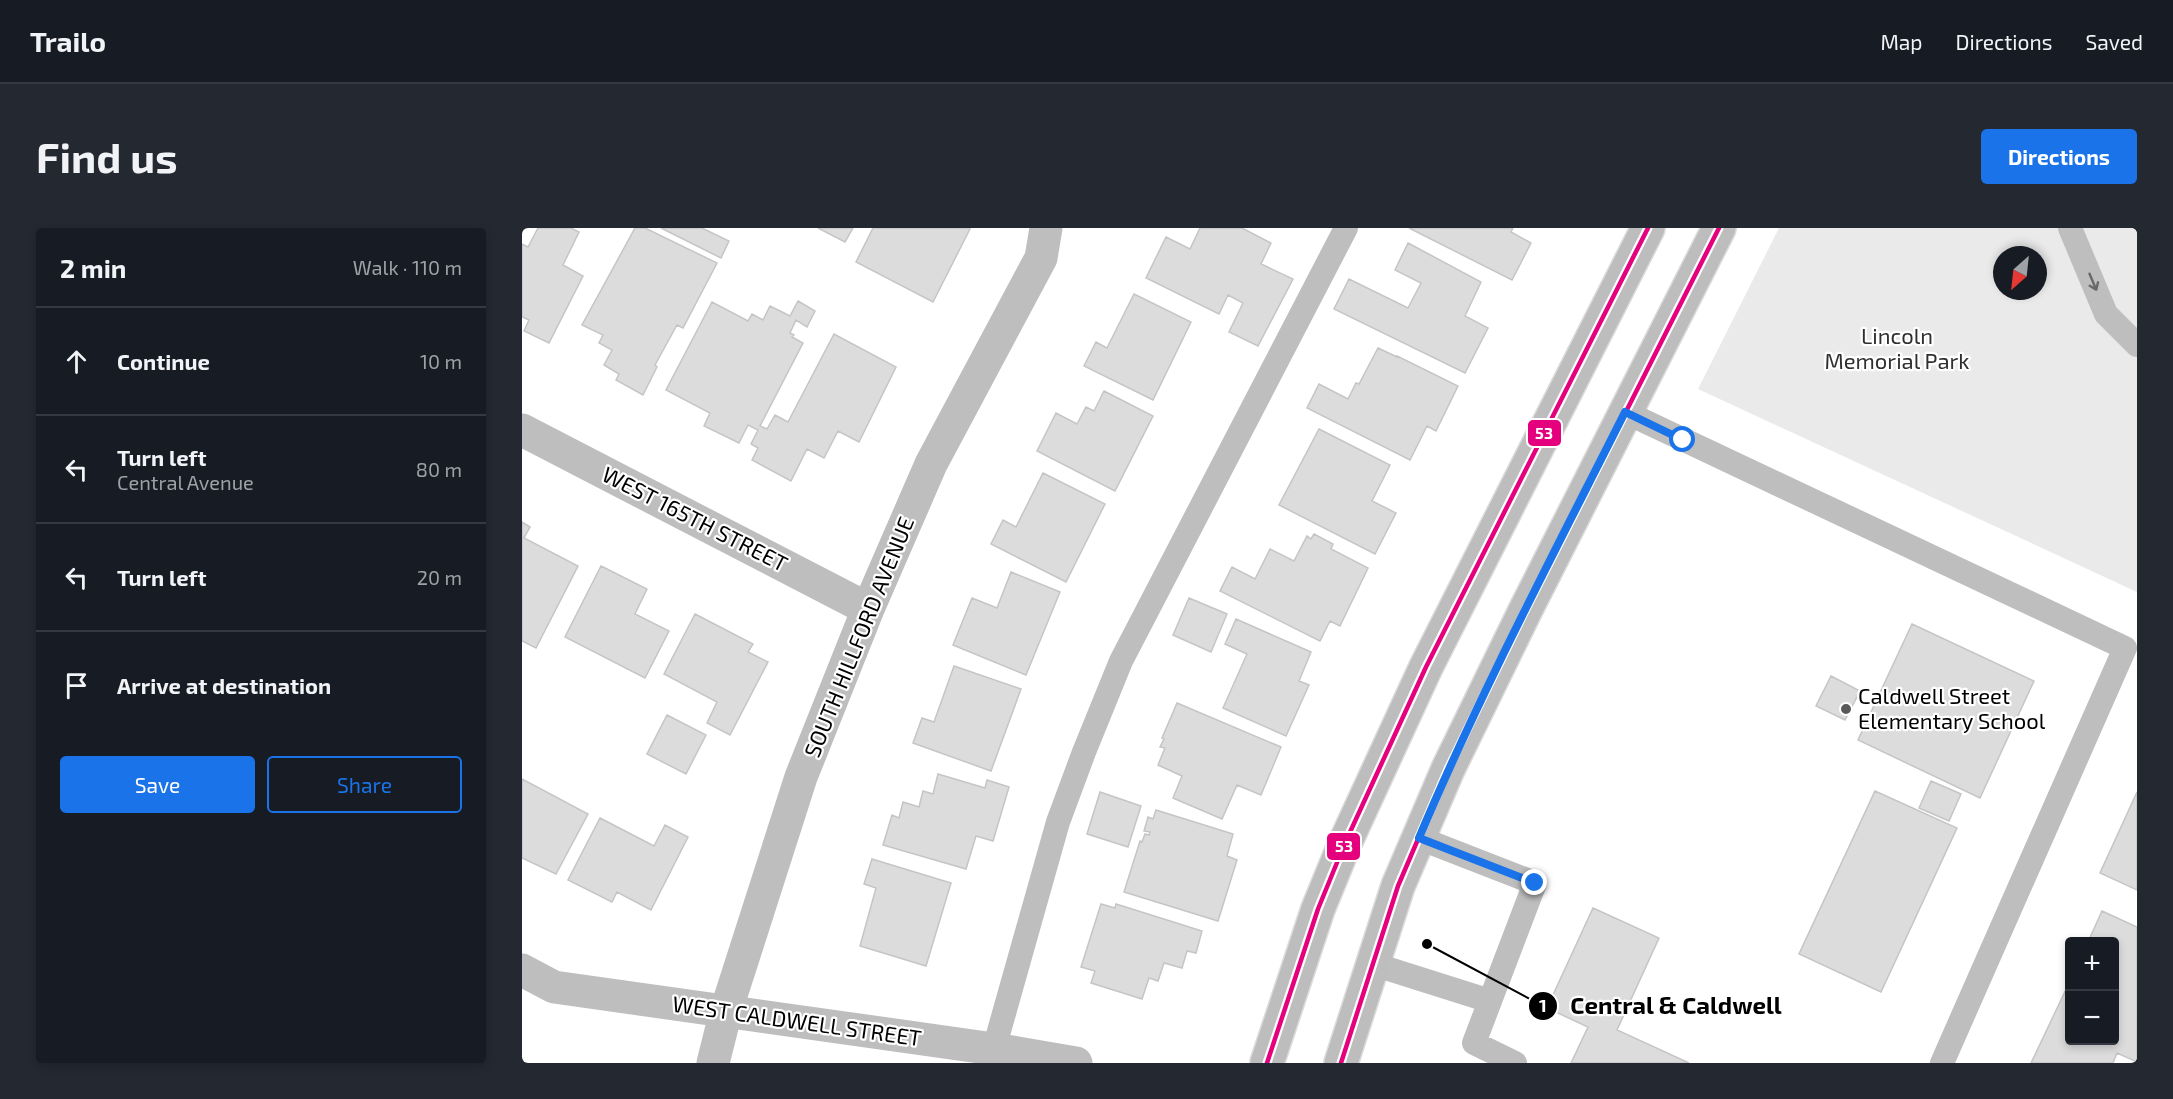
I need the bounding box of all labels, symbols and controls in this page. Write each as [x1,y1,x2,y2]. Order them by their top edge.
text: Trailo [30,24,106,58]
text: Map [1880,29,1923,54]
text: Directions [1956,29,2052,54]
text: Saved [2085,29,2143,54]
button: Directions [1981,129,2137,184]
text: Find us [36,131,178,181]
north arrow [1993,246,2047,300]
text: 2 min [60,252,126,283]
text: Walk · 110 m [353,255,462,279]
one-way arrow [2088,273,2099,291]
park label: Lincoln Memorial Park [1824,322,1970,373]
icon: ahead [60,345,93,378]
text: Continue [117,348,210,374]
text: 10 m [420,349,462,373]
line badge: 53 [1527,419,1562,447]
text: 53 [1535,423,1553,442]
route start [1669,426,1695,452]
text: Turn left [117,444,206,470]
icon: left [60,453,93,486]
text: 80 m [416,457,462,481]
street label: WEST 165TH STREET [599,460,793,576]
text: Central Avenue [117,470,254,494]
street label: SOUTH HILLFORD AVENUE [798,512,918,761]
icon: left [60,561,93,594]
text: Turn left [117,564,206,590]
text: 20 m [417,565,462,589]
icon: arrive [60,669,93,702]
text: Arrive at destination [117,672,331,698]
place label: Caldwell Street Elementary School [1858,682,2046,733]
marker: Caldwell Street Elementary School [1839,702,1853,716]
button: Save [60,756,255,813]
button: Share [267,756,462,813]
line badge: 53 [1326,832,1361,861]
text: 53 [1335,836,1353,855]
route end [1521,869,1547,895]
map controls [2065,937,2119,1045]
button: + [2065,937,2119,991]
callout: Central & Caldwell [1528,985,1794,1027]
street label: WEST CALDWELL STREET [671,990,924,1050]
text: Central & Caldwell [1570,990,1782,1019]
button: − [2065,991,2119,1045]
text: 1 [1539,994,1547,1016]

